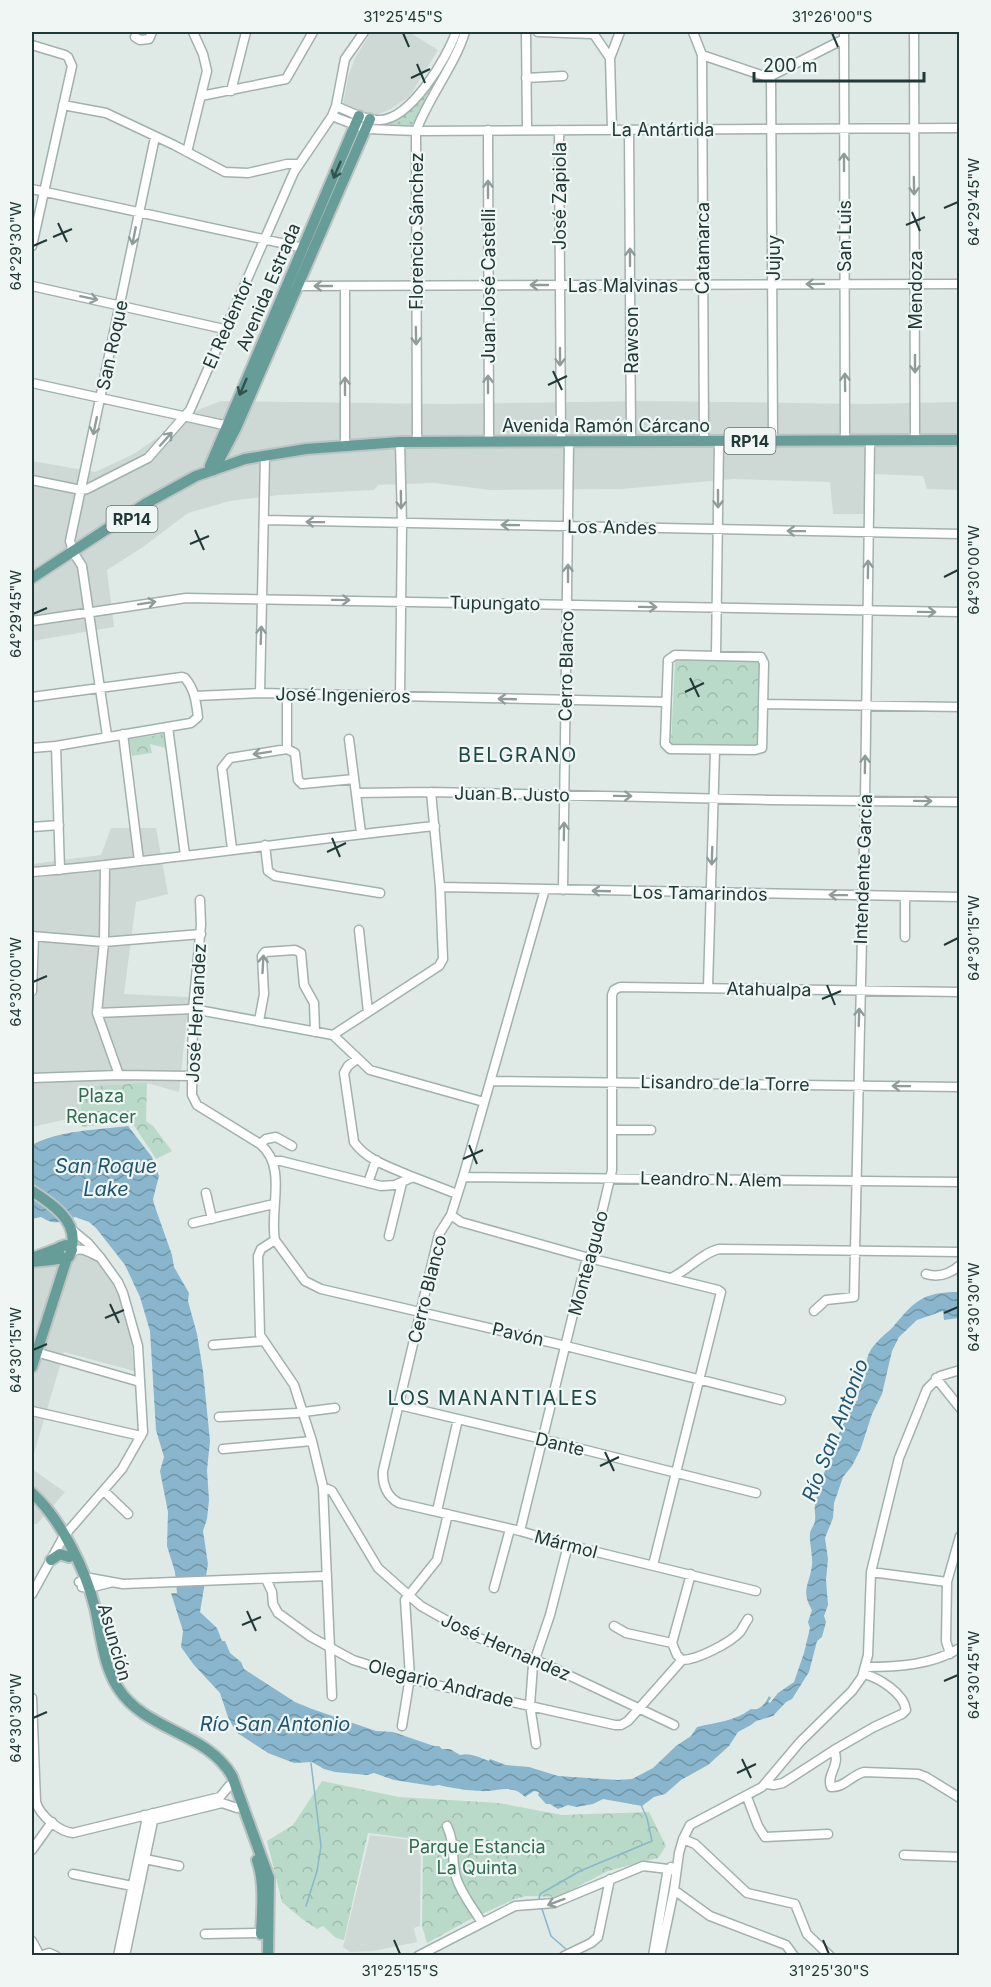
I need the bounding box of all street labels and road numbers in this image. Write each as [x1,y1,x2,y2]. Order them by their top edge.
street label: La Antártida [612,119,714,140]
street label: José Zapiola [549,142,570,250]
street label: Florencio Sánchez [406,152,427,310]
street label: San Luis [834,200,855,272]
street label: Catamarca [692,202,713,294]
street label: Juan José Castelli [478,209,499,363]
street label: Avenida Estrada [232,220,304,354]
street label: Jujuy [763,235,784,281]
street label: Mendoza [905,251,926,330]
street label: El Redentor [199,274,258,372]
street label: Las Malvinas [568,275,678,296]
street label: San Roque [92,298,132,392]
street label: Rawson [621,306,642,374]
street label: Avenida Ramón Cárcano [502,415,710,436]
road number: RP14 [724,428,776,454]
road number: RP14 [106,506,158,532]
street label: Los Andes [567,516,657,538]
street label: Tupungato [449,592,541,614]
street label: Cerro Blanco [555,610,577,722]
street label: José Ingenieros [275,683,411,707]
street label: Juan B. Justo [454,782,570,806]
street label: Intendente García [850,793,876,945]
street label: Los Tamarindos [632,881,768,905]
street label: José Hernandez [182,943,210,1083]
street label: Atahualpa [726,978,812,1000]
street label: Lisandro de la Torre [640,1071,810,1095]
street label: Leandro N. Alem [640,1167,782,1191]
street label: Monteagudo [564,1208,612,1318]
street label: Cerro Blanco [403,1233,451,1345]
street label: Pavón [490,1318,546,1350]
street label: Dante [533,1428,587,1460]
street label: Mármol [532,1526,600,1562]
street label: Asunción [94,1601,136,1683]
street label: José Hernandez [438,1609,574,1685]
street label: Olegario Andrade [366,1655,516,1711]

